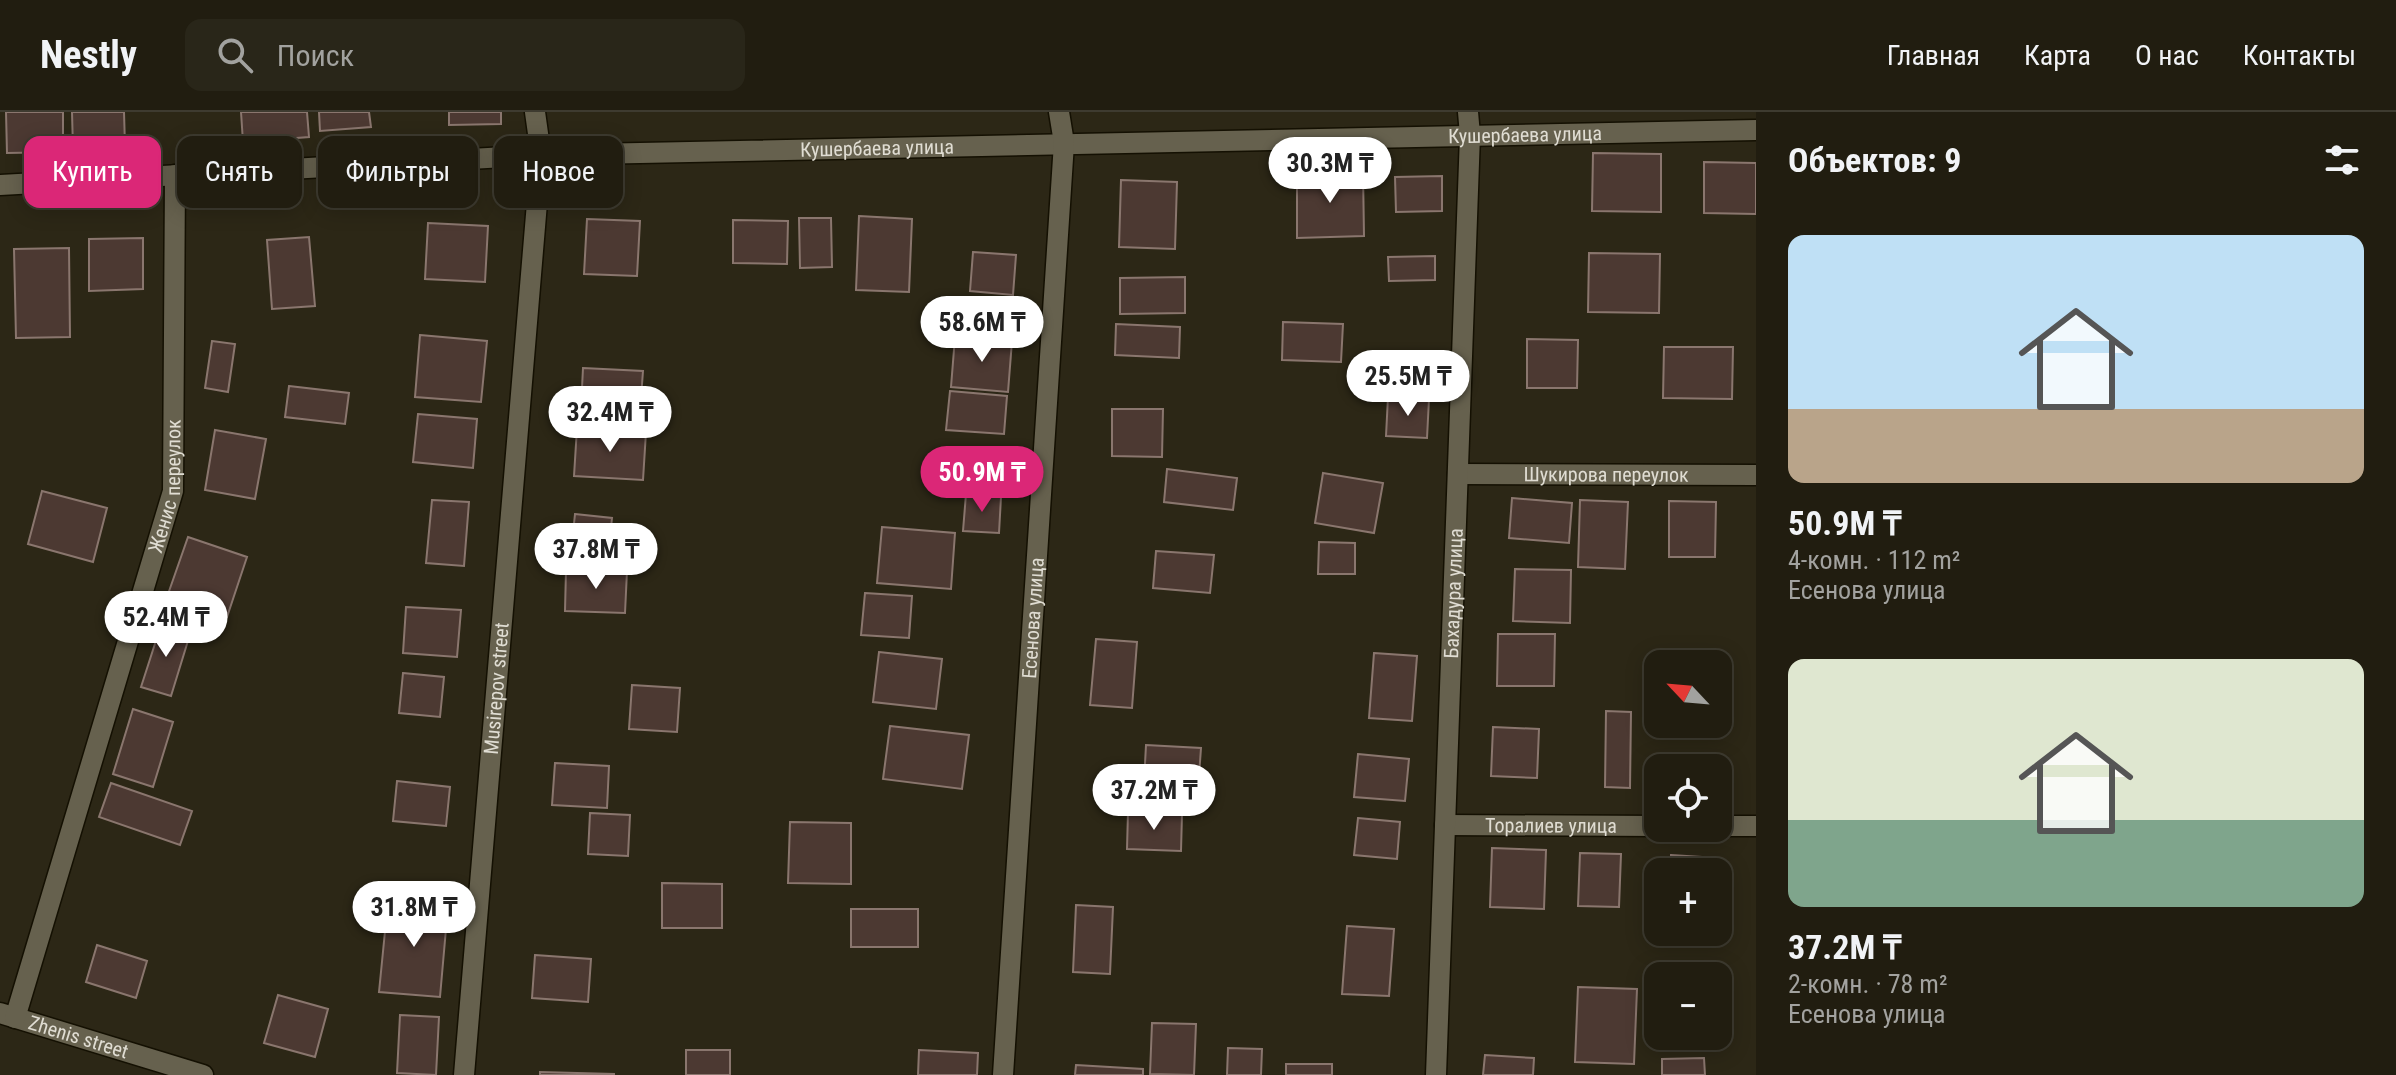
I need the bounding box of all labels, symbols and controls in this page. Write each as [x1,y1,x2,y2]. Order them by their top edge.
search box [185,19,745,91]
text: Nestly [40,33,137,77]
icon: search [213,33,257,77]
text: Поиск [277,38,354,73]
text: Главная [1887,39,1980,72]
text: Карта [2024,39,2091,72]
text: О нас [2135,39,2199,72]
text: Контакты [2243,39,2356,72]
street label: Кушербаева улица [1448,121,1602,148]
street label: Кушербаева улица [800,135,954,162]
chip: Купить [24,136,161,208]
chip: Снять [177,136,302,208]
chip: Фильтры [318,136,478,208]
chip: Новое [494,136,623,208]
pin: 30.3M ₸ [1256,137,1404,205]
icon: filters [2320,138,2364,182]
text: Объектов: 9 [1788,140,1962,180]
text: 30.3M ₸ [1287,148,1373,178]
icon: home [2004,287,2148,431]
pin: 58.6M ₸ [908,296,1056,364]
text: 58.6M ₸ [939,307,1025,337]
pin: 25.5M ₸ [1334,350,1482,418]
text: 25.5M ₸ [1365,361,1451,391]
pin: 32.4M ₸ [536,386,684,454]
text: 32.4M ₸ [567,397,653,427]
street label: Женис переулок [143,419,185,556]
pin: 50.9M ₸ [908,446,1056,514]
text: 50.9M ₸ [939,457,1025,487]
street label: Шукирова переулок [1523,462,1689,487]
text: 50.9M ₸ [1788,503,1902,543]
pin: 37.8M ₸ [522,523,670,591]
street label: Бахадура улица [1439,528,1468,659]
text: 37.8M ₸ [553,534,639,564]
text: 4-комн. · 112 m² [1788,545,1960,575]
street label: Есенова улица [1017,557,1049,679]
text: Есенова улица [1788,575,1946,605]
pin: 52.4M ₸ [92,591,240,659]
text: 52.4M ₸ [123,602,209,632]
street label: Musirepov street [479,621,514,755]
north arrow [1644,650,1732,738]
map controls [1644,650,1732,1050]
icon: home [2004,711,2148,855]
button: locate [1644,754,1732,842]
pin: 37.2M ₸ [1080,764,1228,832]
text: 37.2M ₸ [1111,775,1197,805]
street label: Торалиев улица [1485,813,1617,838]
button: + [1644,858,1732,946]
pin: 31.8M ₸ [340,881,488,949]
text: 31.8M ₸ [371,892,457,922]
text: 37.2M ₸ [1788,927,1902,967]
button: − [1644,962,1732,1050]
text: 2-комн. · 78 m² [1788,969,1948,999]
text: Есенова улица [1788,999,1946,1029]
street label: Zhenis street [26,1010,131,1064]

